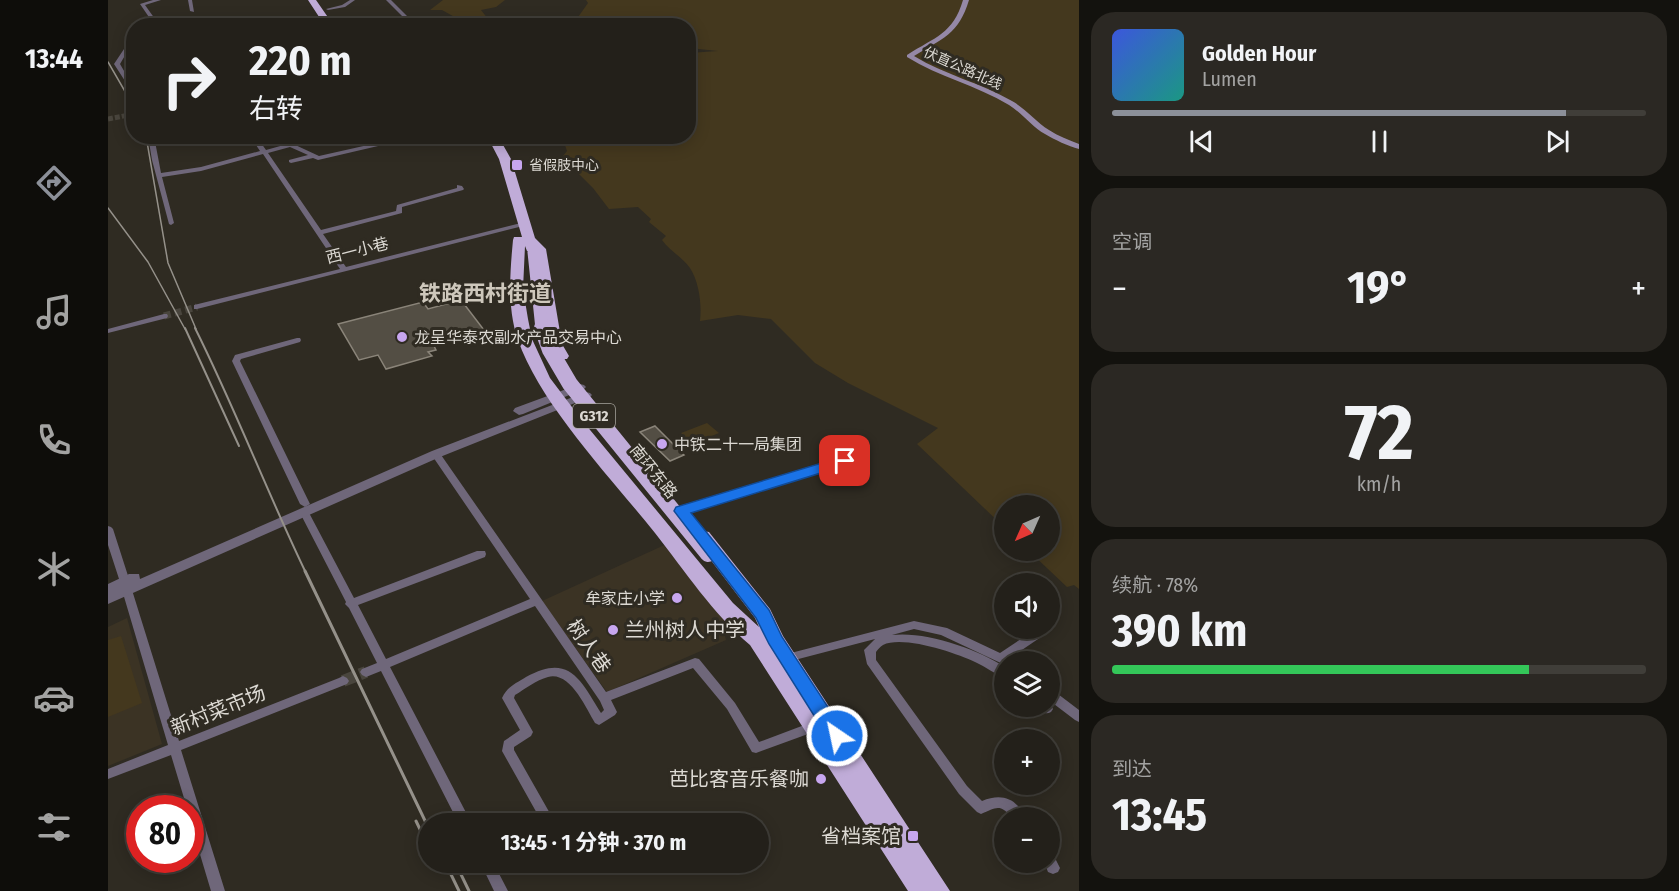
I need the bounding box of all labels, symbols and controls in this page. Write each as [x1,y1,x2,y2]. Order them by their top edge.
text: 220 m [249,36,352,86]
text: Golden Hour [1202,40,1316,67]
icon: right [150,42,228,120]
text: 13:44 [25,43,83,75]
street label: 伏直公路北线 [921,44,1005,93]
text: Lumen [1202,67,1257,91]
text: 右转 [249,93,303,125]
icon: previous [1185,125,1218,158]
icon: pause [1363,125,1396,158]
icon: next [1541,125,1574,158]
place label: 省假肢中心 [529,157,599,174]
marker: 省假肢中心 [510,158,524,172]
icon: directions [33,162,75,204]
text: 空调 [1112,230,1152,254]
street label: 西一小巷 [324,234,390,267]
text: 19° [1347,261,1411,315]
text: − [1112,269,1127,309]
text: + [1631,269,1646,309]
district label: 铁路西村街道 [419,280,551,307]
icon: music [33,291,75,333]
place label: 龙呈华泰农副水产品交易中心 [414,328,622,347]
marker: 龙呈华泰农副水产品交易中心 [395,330,409,344]
text: 72 [1344,386,1414,480]
road number: G312 [573,404,615,428]
icon: phone [33,419,75,461]
place label: 中铁二十一局集团 [674,435,802,454]
pin [819,435,870,486]
marker: 中铁二十一局集团 [655,437,669,451]
street label: 南环东路 [626,440,681,502]
icon: arrive [828,444,861,477]
text: km/h [1357,472,1401,496]
north arrow [994,495,1060,561]
map controls [994,495,1060,873]
icon: climate [33,548,75,590]
button: sound [994,573,1060,639]
text: 续航 · 78% [1112,573,1198,597]
place label: 牟家庄小学 [585,589,665,608]
marker: 牟家庄小学 [670,591,684,605]
text: 390 km [1112,604,1247,658]
street label: 树人巷 [562,615,616,677]
place label: 兰州树人中学 [625,618,745,642]
marker: 兰州树人中学 [606,623,620,637]
button: layers [994,651,1060,717]
icon: car [33,677,75,719]
street label: 新村菜市场 [167,680,269,740]
position arrow [805,704,869,768]
button: + [994,729,1060,795]
text: 到达 [1112,757,1152,781]
place label: 芭比客音乐餐咖 [669,767,809,791]
marker: 芭比客音乐餐咖 [814,772,828,786]
text: 13:45 [1112,788,1207,842]
speed limit sign: 80 [126,795,204,873]
icon: filters [33,806,75,848]
button: − [994,807,1060,873]
place label: 省档案馆 [821,824,901,848]
text: 13:45 · 1 分钟 · 370 m [501,829,686,856]
marker: 省档案馆 [906,829,920,843]

